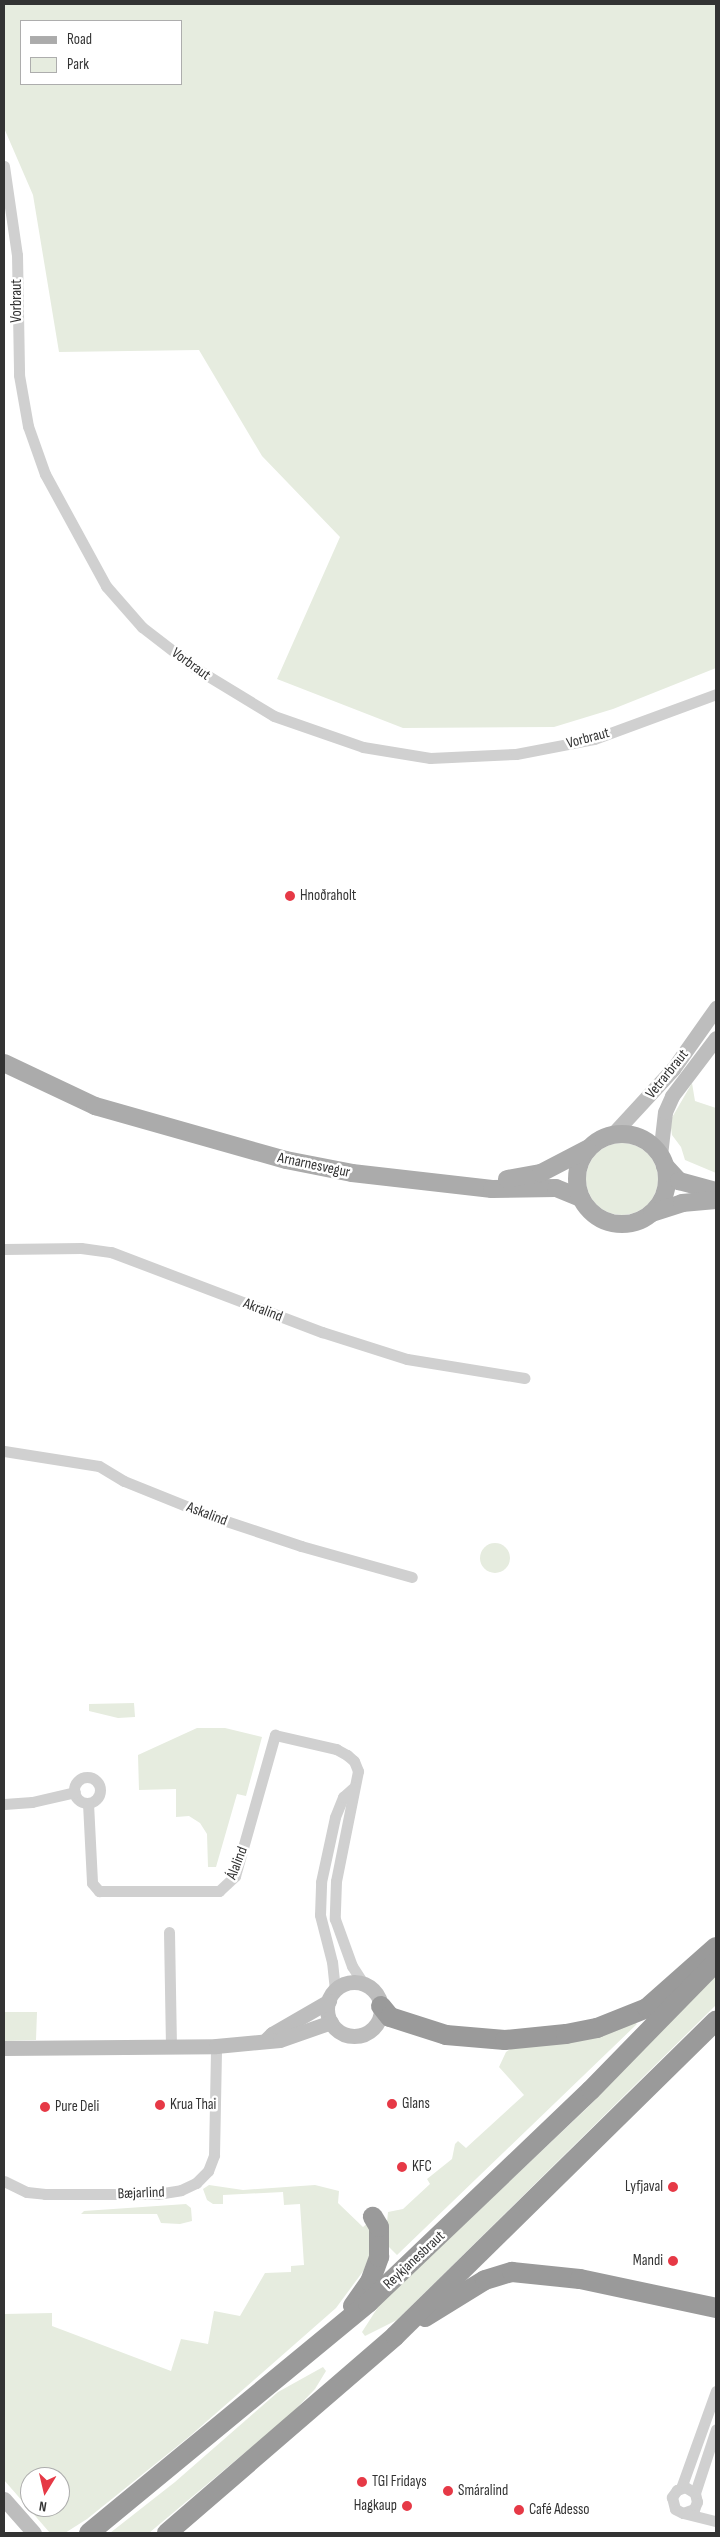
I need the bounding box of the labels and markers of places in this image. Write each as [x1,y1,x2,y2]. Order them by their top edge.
place label: Hnoðraholt [300,887,356,905]
marker: Hnoðraholt [284,890,296,902]
place label: Glans [402,2095,430,2113]
place label: Krua Thai [170,2096,216,2114]
place label: Pure Deli [55,2098,99,2116]
marker: Glans [386,2098,398,2110]
marker: Krua Thai [154,2099,166,2111]
marker: Pure Deli [39,2101,51,2113]
place label: KFC [412,2158,432,2176]
marker: KFC [396,2161,408,2173]
place label: Lyfjaval [625,2178,663,2196]
marker: Lyfjaval [667,2181,679,2193]
place label: Mandi [633,2252,663,2270]
marker: Mandi [667,2255,679,2267]
place label: TGI Fridays [372,2473,427,2491]
marker: TGI Fridays [356,2476,368,2488]
place label: Smáralind [458,2482,508,2500]
marker: Smáralind [442,2485,454,2497]
place label: Hagkaup [354,2497,397,2515]
marker: Hagkaup [401,2500,413,2512]
place label: Café Adesso [529,2501,590,2519]
marker: Café Adesso [513,2504,525,2516]

